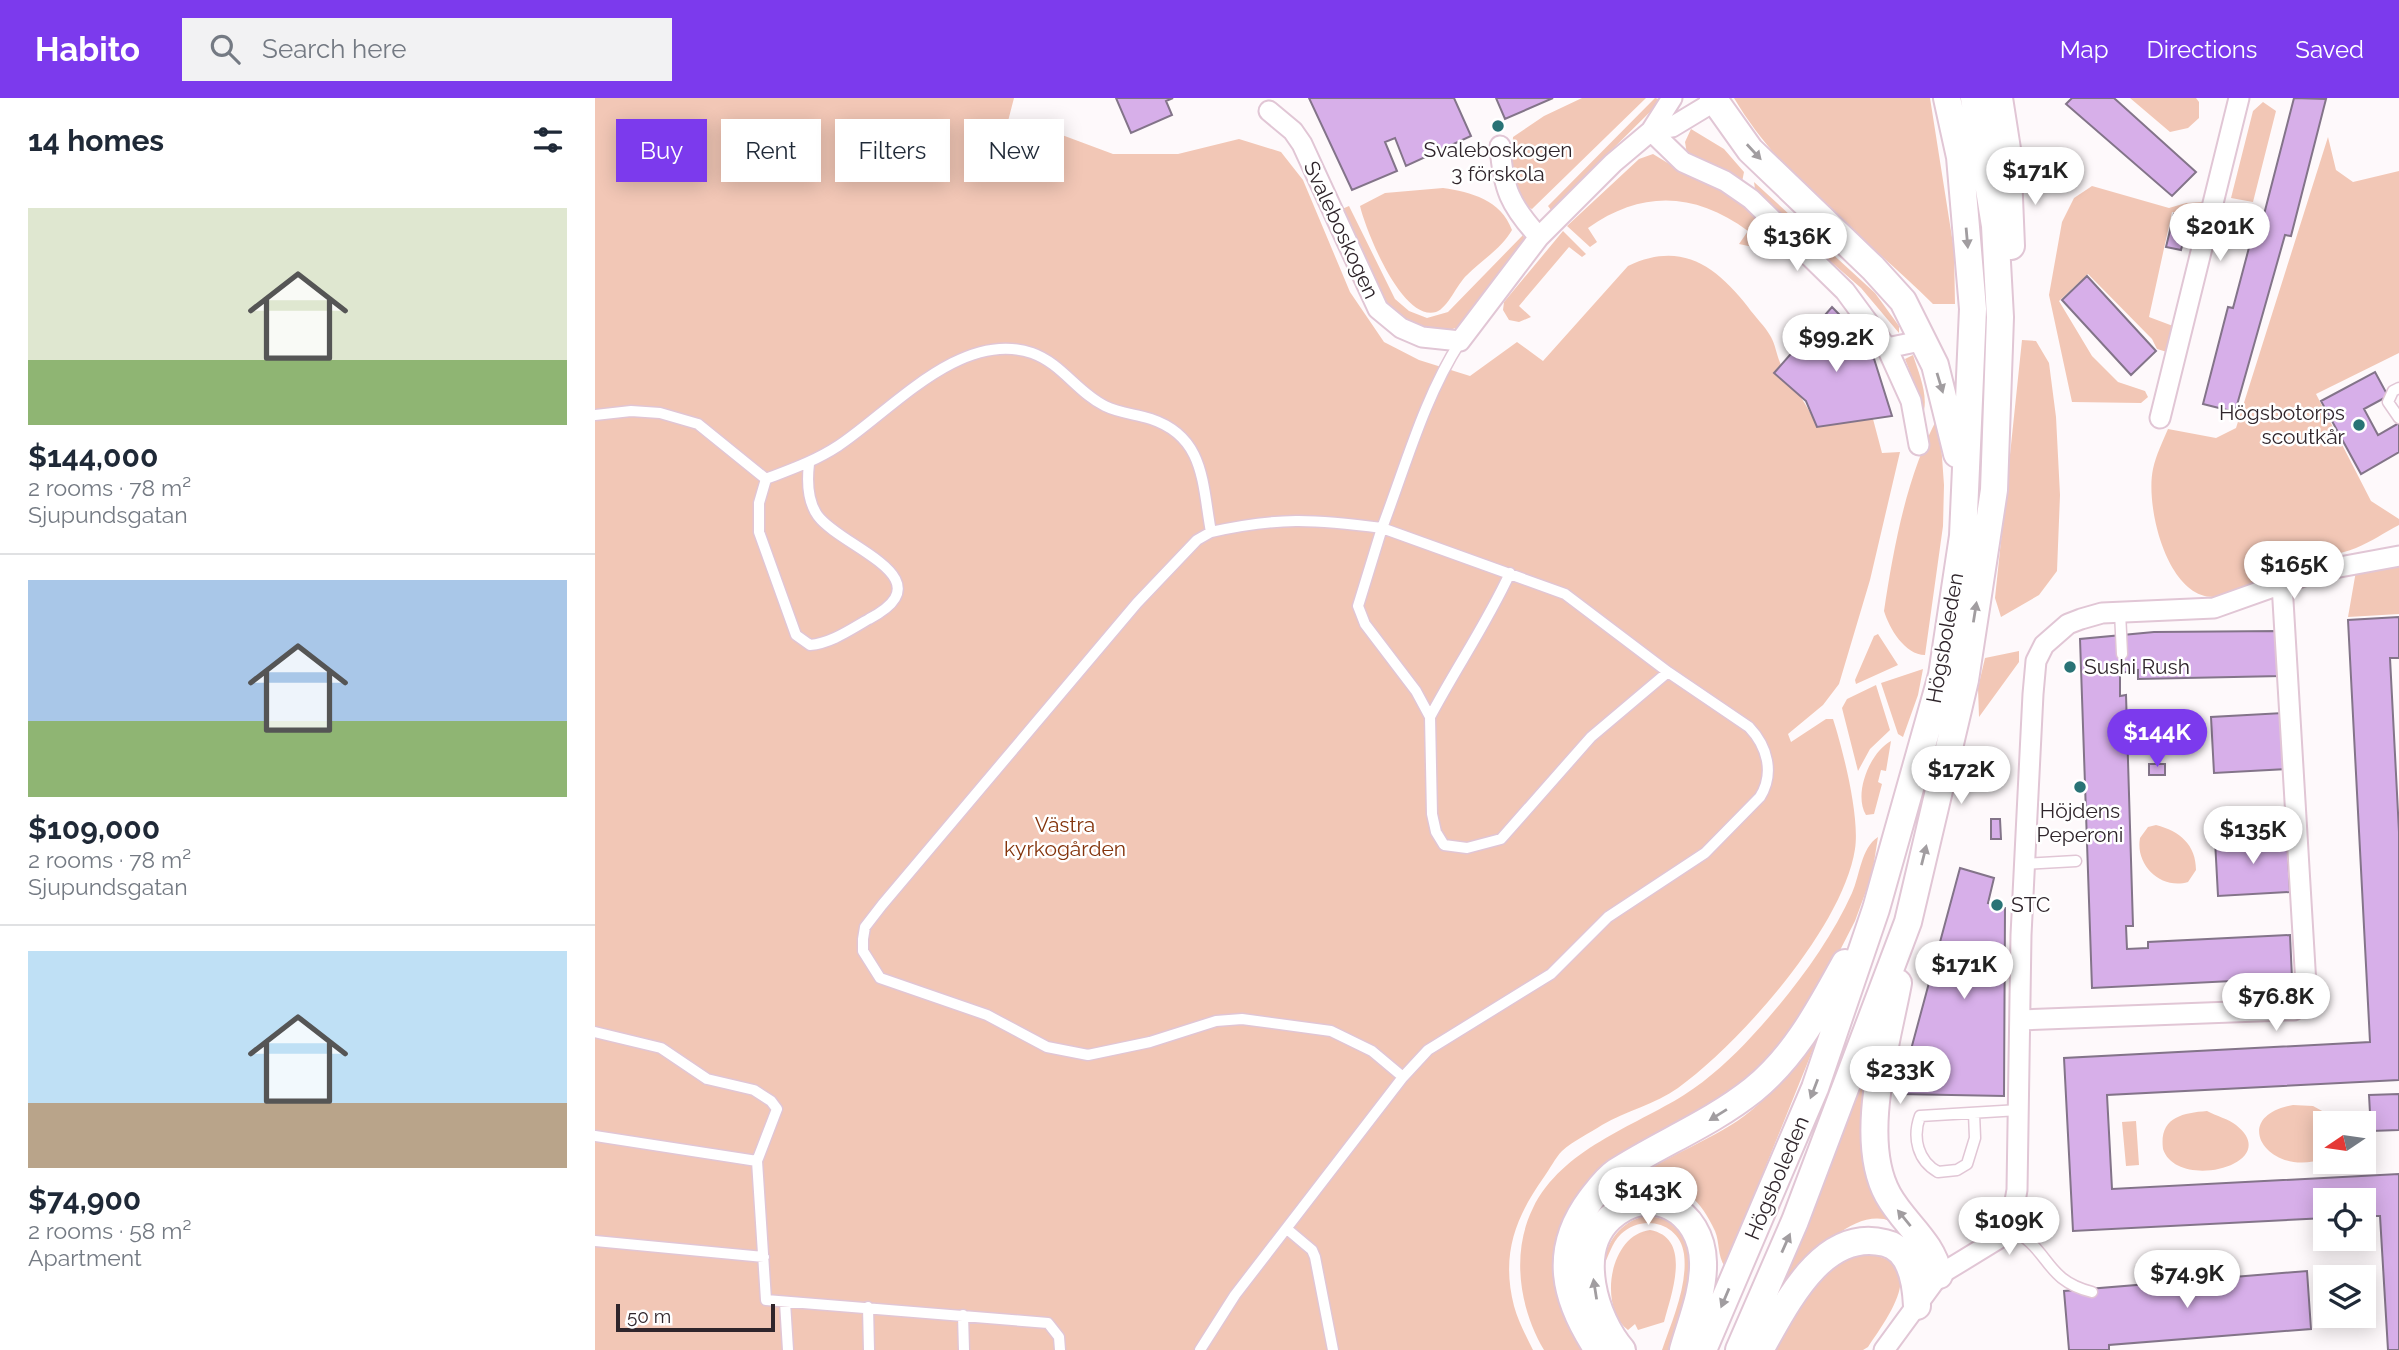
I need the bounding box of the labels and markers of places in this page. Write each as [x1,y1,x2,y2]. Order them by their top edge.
marker: Svaleboskogen 3 förskola [1490,118,1506,134]
place label: Svaleboskogen 3 förskola [1424,137,1573,186]
pin: $171K [1986,148,2084,207]
pin: $201K [2171,204,2269,263]
pin: $136K [1748,214,1846,273]
pin: $99.2K [1779,314,1893,374]
place label: Högsbotorps scoutkår [2219,400,2346,449]
marker: Högsbotorps scoutkår [2351,417,2367,433]
pin: $165K [2245,542,2343,601]
place label: Sushi Rush [2084,654,2190,679]
marker: Sushi Rush [2062,659,2078,675]
pin: $144K [2108,710,2206,769]
pin: $172K [1912,746,2010,806]
marker: Höjdens Peperoni [2072,779,2088,795]
place label: Höjdens Peperoni [2037,798,2123,847]
pin: $135K [2204,806,2302,866]
place label: STC [2011,892,2050,917]
marker: STC [1989,897,2005,913]
pin: $171K [1915,942,2013,1001]
pin: $76.8K [2219,974,2333,1033]
pin: $233K [1851,1046,1949,1106]
pin: $143K [1599,1168,1697,1227]
pin: $109K [1960,1198,2058,1257]
pin: $74.9K [2130,1250,2244,1310]

